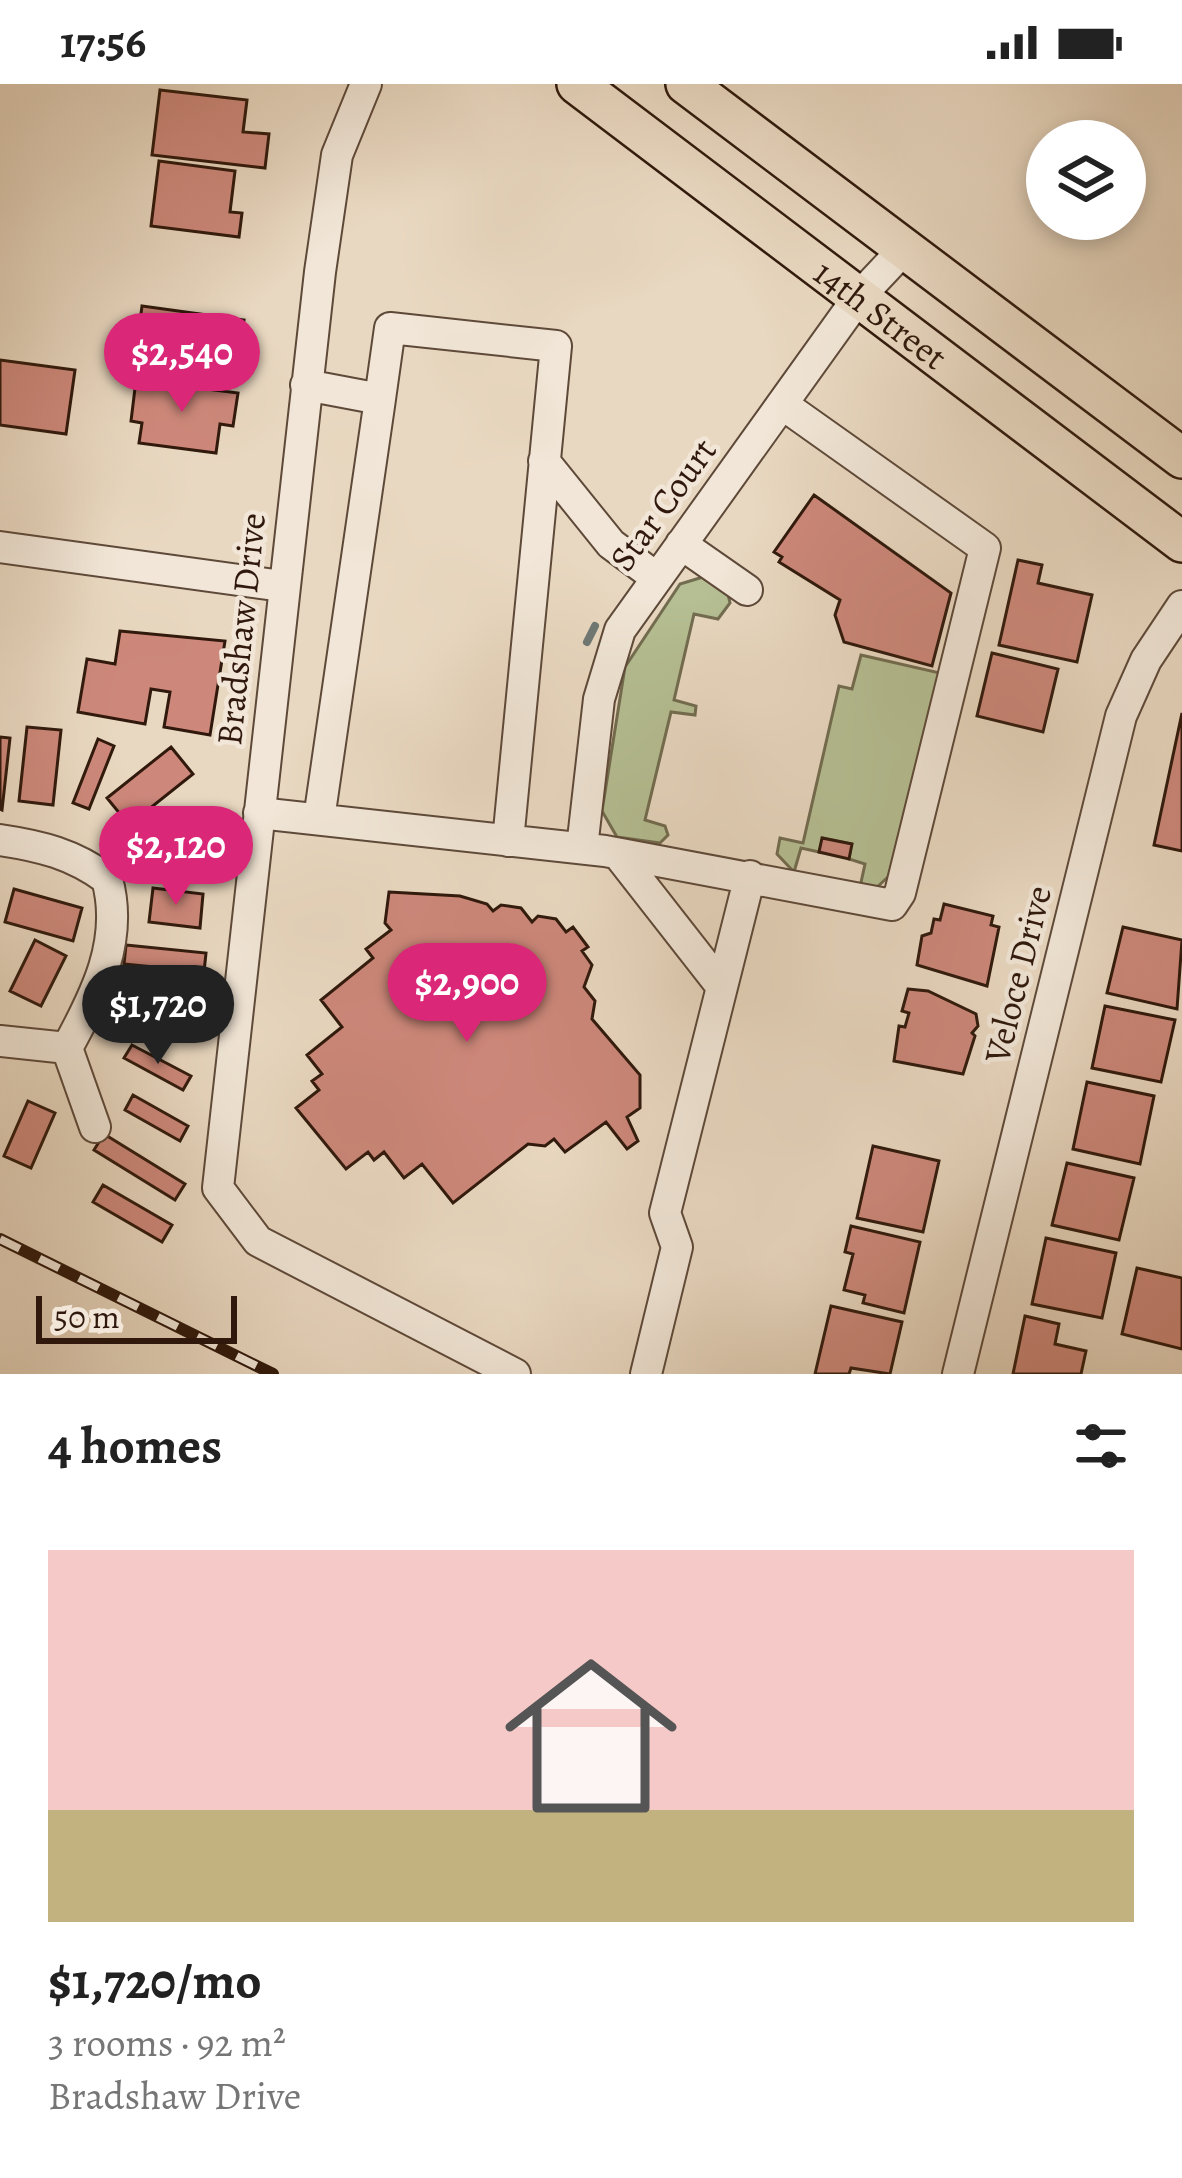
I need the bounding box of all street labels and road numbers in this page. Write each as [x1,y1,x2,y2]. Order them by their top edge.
street label: 14th Street [804,248,957,381]
street label: Star Court [597,428,727,581]
street label: Bradshaw Drive [204,510,277,748]
street label: Veloce Drive [972,880,1063,1069]

